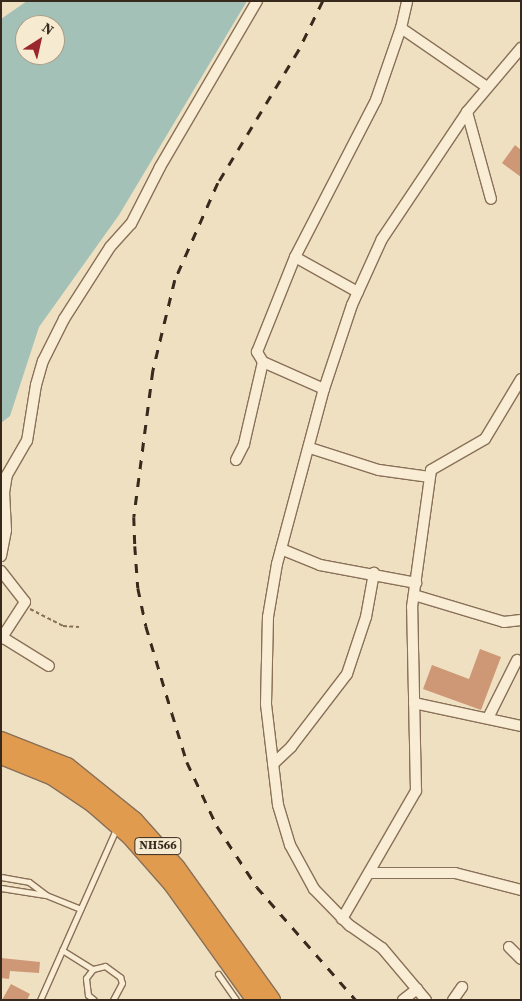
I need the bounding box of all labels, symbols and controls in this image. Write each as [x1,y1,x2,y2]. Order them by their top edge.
north arrow [15,15,65,65]
text: N [38,17,58,40]
road number: NH566 [134,836,182,856]

